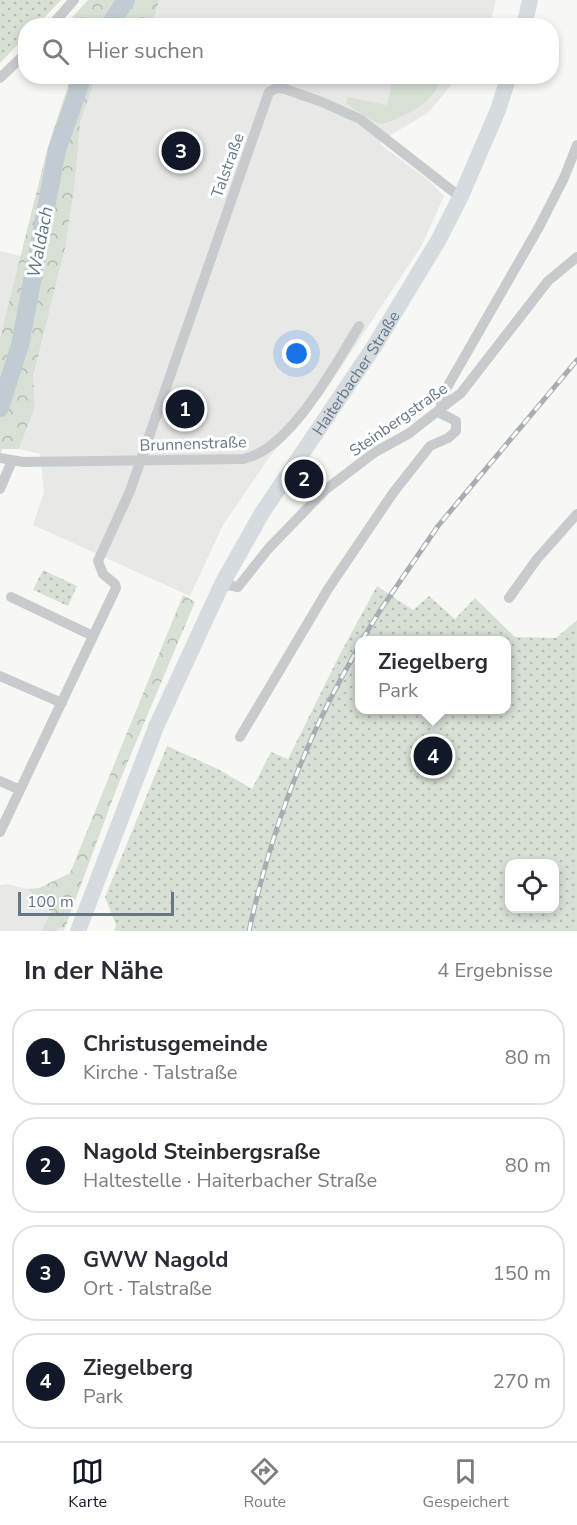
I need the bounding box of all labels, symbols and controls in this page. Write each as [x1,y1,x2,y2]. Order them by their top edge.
search box [18,18,559,84]
icon: search [39,35,72,68]
text: Hier suchen [87,36,204,66]
pin: 3 [162,128,201,174]
street label: Talstraße [206,130,250,201]
water label: Waldach [21,204,59,280]
street label: Haiterbacher Straße [307,307,405,440]
your location [282,339,311,368]
street label: Steinbergstraße [345,378,452,462]
pin: 1 [166,386,204,432]
street label: Brunnenstraße [139,431,247,457]
pin: 2 [284,456,324,502]
popup [355,636,511,714]
text: Ziegelberg [378,647,488,677]
text: Park [378,677,418,704]
pin: 4 [414,734,452,778]
map controls [505,859,559,913]
button: locate [505,859,559,913]
scale bar [18,889,174,916]
text: 100 m [27,891,74,913]
text: In der Nähe [24,953,163,988]
text: 4 Ergebnisse [437,957,553,984]
text: Christusgemeinde [83,1029,268,1059]
text: 1 [40,1044,52,1071]
text: 80 m [505,1044,551,1071]
text: Kirche · Talstraße [83,1059,237,1086]
text: Nagold Steinbergsraße [83,1137,320,1167]
text: 2 [40,1152,52,1179]
text: 80 m [505,1152,551,1179]
text: Haltestelle · Haiterbacher Straße [83,1167,377,1194]
text: GWW Nagold [83,1245,228,1275]
text: 3 [40,1260,52,1287]
text: 150 m [493,1260,551,1287]
text: Ort · Talstraße [83,1275,212,1302]
text: Ziegelberg [83,1353,193,1383]
text: 4 [40,1368,52,1395]
text: 270 m [493,1368,551,1395]
text: Park [83,1383,123,1410]
tab: Karte [68,1455,107,1513]
tab: Route [244,1455,286,1513]
tab: Gespeichert [423,1455,509,1513]

